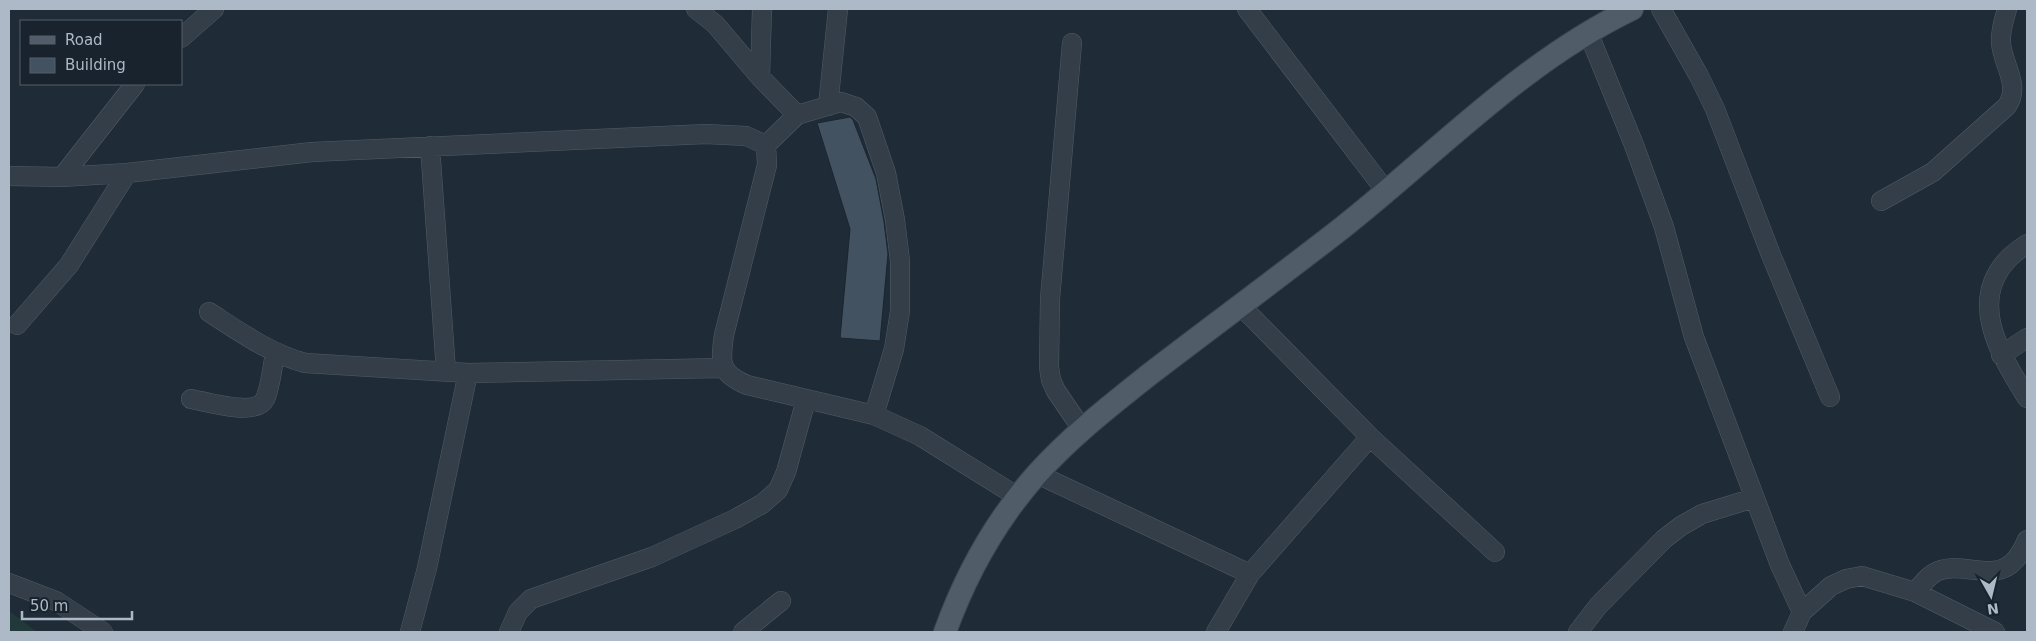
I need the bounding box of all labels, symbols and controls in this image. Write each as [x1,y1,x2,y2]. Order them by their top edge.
legend [20,20,182,85]
text: Road [65,31,103,49]
text: Building [65,56,126,74]
north arrow [1966,571,2016,621]
scale bar [22,588,132,620]
text: 50 m [30,597,68,615]
text: N [1986,600,2000,618]

